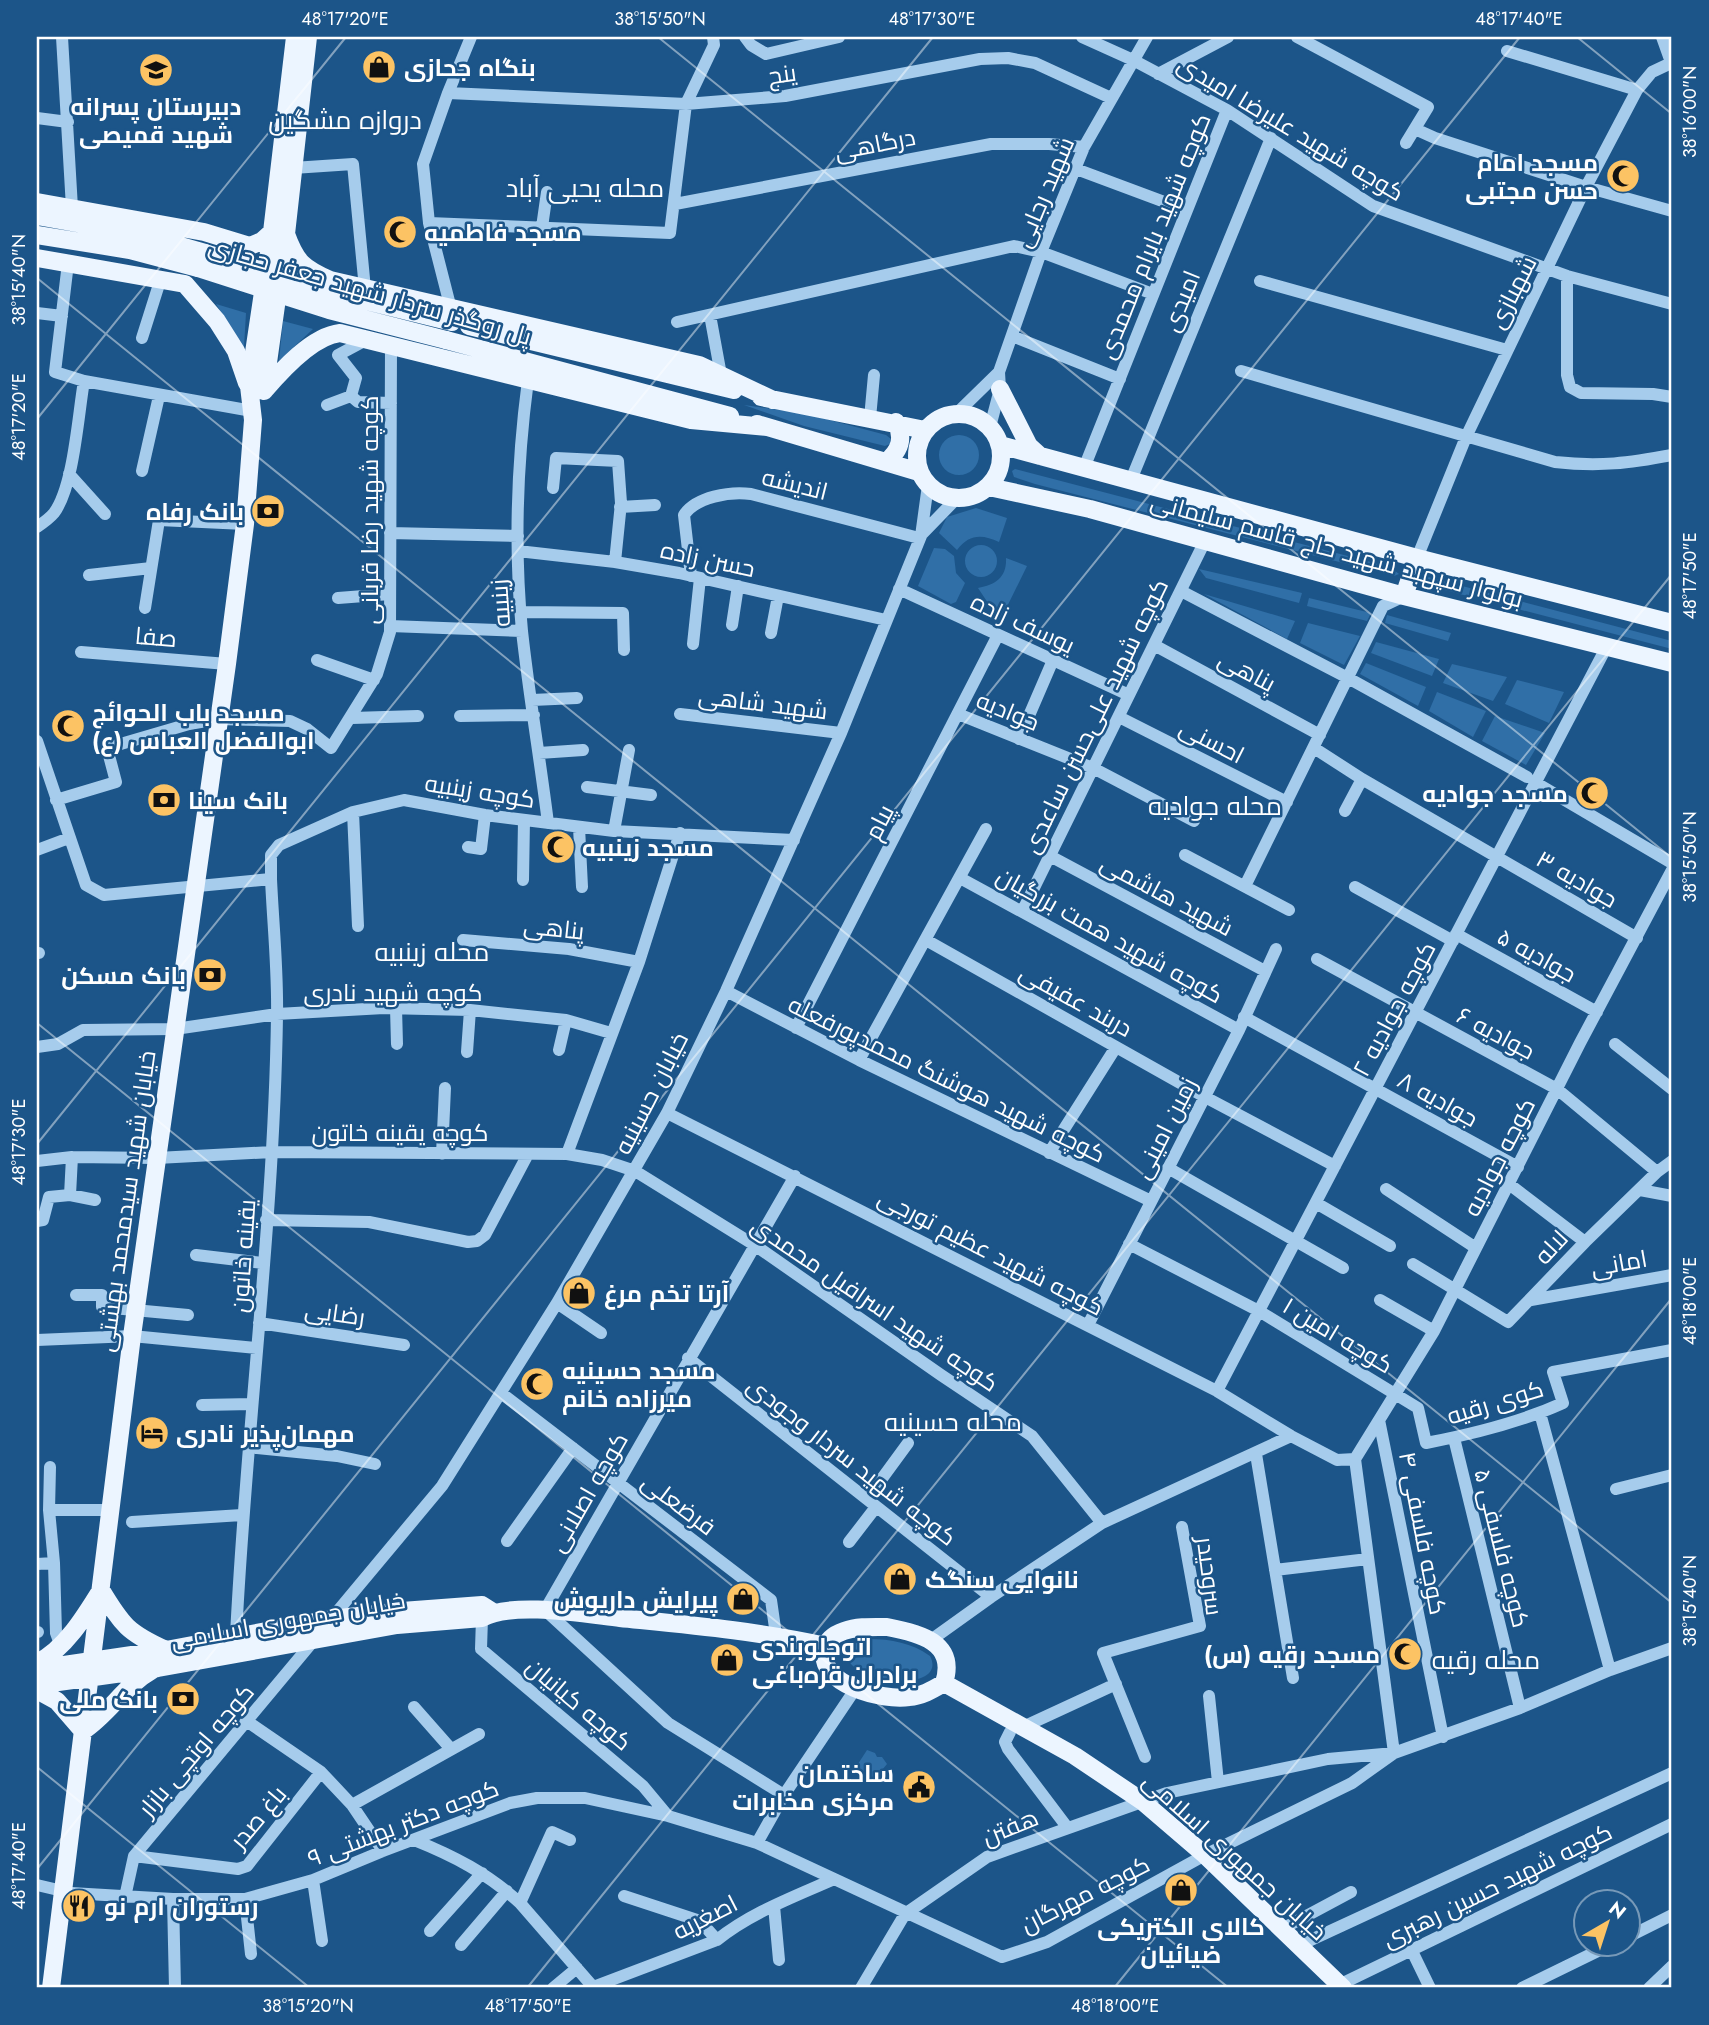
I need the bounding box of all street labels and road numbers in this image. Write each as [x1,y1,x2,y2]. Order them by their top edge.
street label: کوچه شهید علیرضا امیدی [1171,46,1411,210]
street label: ینج [765,55,799,93]
street label: کوچه شهید بایرام محمدی [1089,108,1219,364]
street label: درگاهی [832,119,918,169]
street label: شهید رجایی [1005,131,1083,253]
street label: پل روگذر سردار شهید جعفر حجازی [204,228,536,354]
street label: شهبازی [1479,249,1545,335]
street label: امیدی [1153,265,1209,337]
street label: کوچه شهید رضا قربانی [352,395,387,625]
street label: اندیشه [758,459,832,509]
street label: بولوار سپهبد شهید حاج قاسم سلیمانی [1147,483,1527,617]
street label: حسن زاده [657,532,759,586]
street label: کوچه شهید علی‌حسن ساعدی [1013,573,1177,859]
street label: زینبیه [481,578,519,628]
street label: یوسف زاده [965,584,1081,663]
street label: صفا [134,618,178,656]
street label: پناهی [1212,641,1283,701]
street label: شهید شاهی [696,678,830,728]
street label: جوادیه [971,683,1045,739]
street label: احسنی [1173,710,1251,772]
street label: کوچه زینبیه [422,765,538,817]
street label: پیام [855,798,903,846]
street label: جوادیه ۳ [1530,842,1624,916]
street label: شهید هاشمی [1094,845,1240,945]
street label: کوچه شهید همت بزرگیان [990,858,1230,1012]
street label: پناهی [522,907,587,949]
street label: جوادیه ۵ [1491,919,1583,991]
street label: کوچه جوادیه ۲ [1344,935,1444,1083]
street label: دربند عفیفی [1013,954,1139,1046]
street label: کوچه شهید نادری [304,975,482,1010]
street label: کوچه شهید هوشنگ محمدپورفعله [782,987,1112,1171]
street label: جوادیه ۶ [1451,998,1541,1068]
street label: خیابان حسینیه [605,1026,697,1160]
street label: خیابان شهید سیدمحمد بهشتی [88,1048,164,1354]
street label: جوادیه ۸ [1391,1062,1485,1136]
street label: زمین امینی [1124,1071,1206,1185]
street label: کوچه جوادیه [1454,1092,1544,1222]
street label: کوچه یقینه خاتون [312,1115,488,1150]
street label: کوچه شهید عظیم تورجی [872,1180,1110,1324]
street label: یقینه خاتون [222,1198,264,1314]
street label: کوچه شهید اسرافیل محمدی [744,1208,1006,1400]
street label: لاله [1526,1222,1576,1272]
street label: امانی [1588,1241,1650,1285]
street label: کوچه امین ۱ [1276,1288,1400,1382]
street label: رضایی [303,1291,367,1335]
street label: کوچه شهید سردار وجودی [740,1368,964,1554]
street label: کوی رقیه [1442,1371,1548,1433]
street label: کوچه اصلانی [540,1426,636,1558]
street label: کوچه فلسفی ۴ [1390,1448,1456,1618]
street label: فرضعلی [634,1464,724,1544]
street label: کوچه فلسفی ۵ [1465,1465,1539,1631]
street label: سروحیدر [1188,1533,1232,1617]
street label: خیابان جمهوری اسلامی [168,1582,408,1658]
street label: کوچه کیانیان [518,1649,640,1759]
street label: کوچه اوتچی بازار [128,1676,262,1826]
street label: خیابان جمهوری اسلامی [1135,1764,1335,1948]
street label: کوچه دکتر بهشتی ۹ [302,1770,504,1876]
street label: باغ صدر [220,1778,295,1858]
street label: هفتن [976,1800,1044,1854]
street label: کوچه شهید حسین رهبری [1376,1814,1618,1956]
street label: کوچه مهرگان [1014,1846,1156,1942]
street label: اصغریه [666,1886,744,1948]

